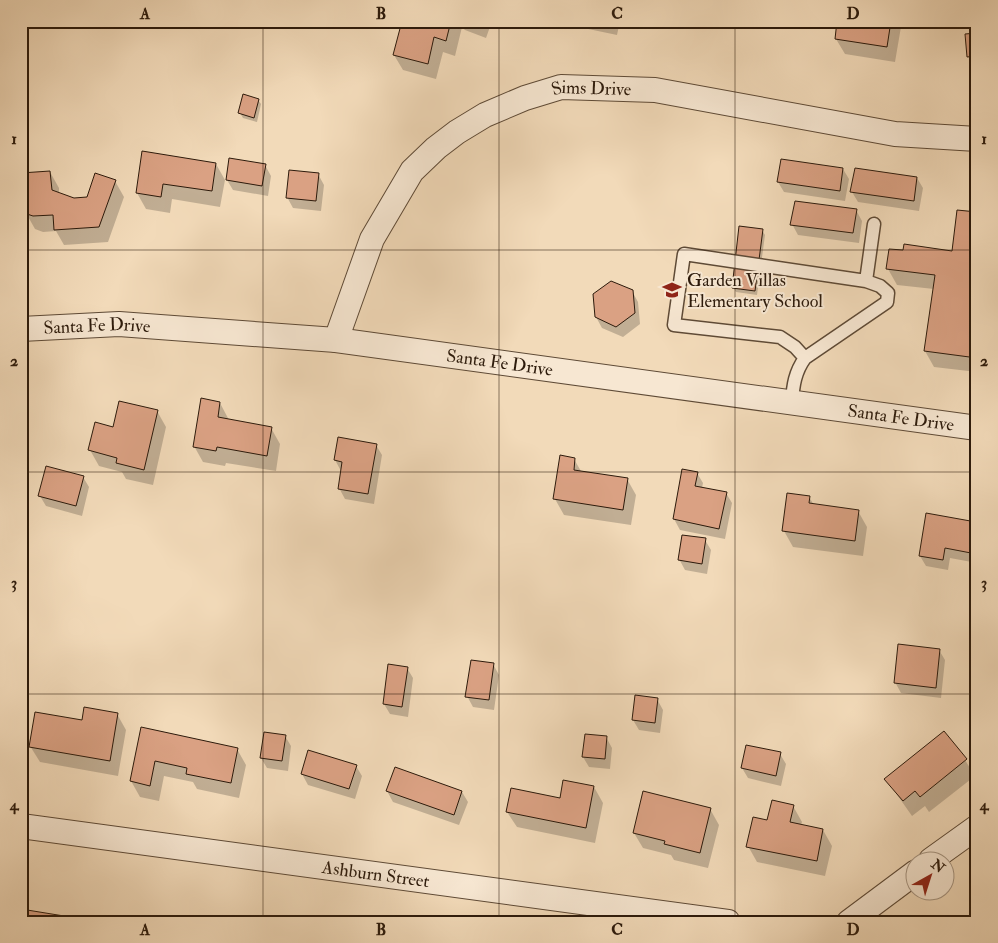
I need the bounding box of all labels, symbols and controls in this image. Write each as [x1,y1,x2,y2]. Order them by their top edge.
text: A [139,4,151,24]
text: B [376,4,386,24]
text: C [611,4,623,24]
text: D [846,4,860,24]
street label: Sims Drive [548,76,632,101]
text: 1 [11,129,17,149]
text: 1 [981,129,987,149]
place label: Garden Villas Elementary School [687,269,823,313]
school or university icon: Garden Villas Elementary School [661,279,683,301]
street label: Santa Fe Drive [43,312,152,339]
street label: Santa Fe Drive [445,344,555,381]
text: 2 [10,351,18,371]
text: 2 [980,351,988,371]
street label: Santa Fe Drive [846,399,956,436]
text: 3 [11,573,17,593]
text: 3 [981,573,987,593]
text: 4 [9,795,20,815]
text: 4 [979,795,990,815]
north arrow [906,850,956,900]
street label: Ashburn Street [320,855,431,893]
text: N [927,855,948,877]
text: A [139,920,151,940]
text: B [376,920,386,940]
text: C [611,920,623,940]
text: D [846,920,860,940]

